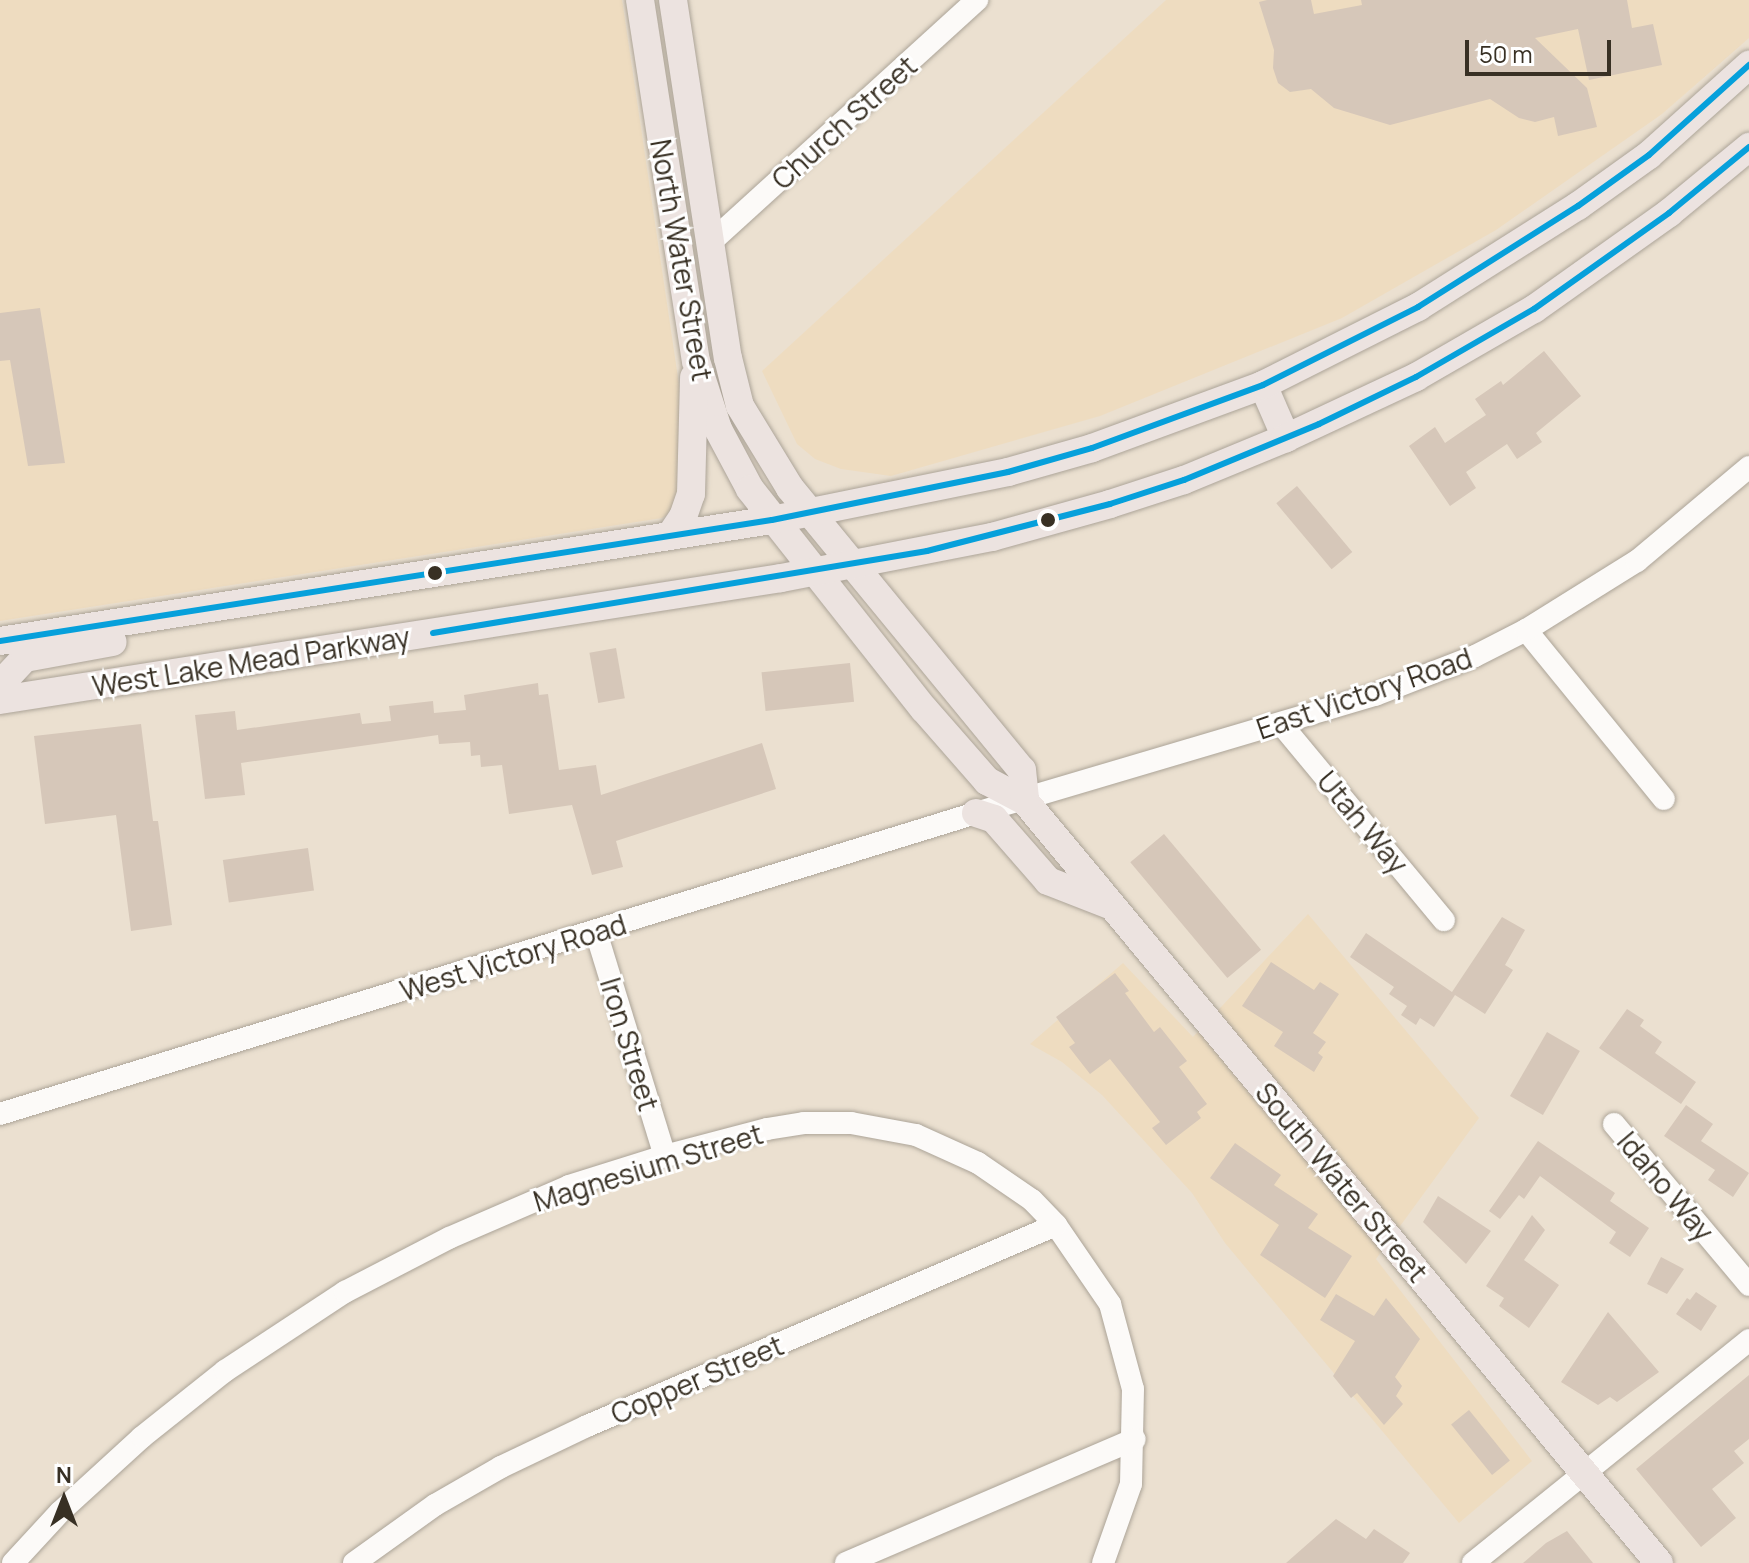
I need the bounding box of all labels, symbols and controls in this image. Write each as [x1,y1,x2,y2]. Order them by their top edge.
scale bar [1469,24,1615,74]
text: 50 m [1479,37,1533,70]
street label: Church Street [765,48,923,196]
street label: North Water Street [644,137,720,383]
unlabelled marker [1040,512,1056,528]
unlabelled marker [427,565,443,581]
street label: West Lake Mead Parkway [90,619,412,703]
street label: East Victory Road [1252,640,1476,746]
street label: Utah Way [1311,764,1415,880]
street label: West Victory Road [396,907,630,1007]
street label: Iron Street [594,973,666,1115]
street label: South Water Street [1249,1076,1435,1288]
street label: Magnesium Street [529,1116,767,1218]
street label: Idaho Way [1611,1125,1721,1247]
street label: Copper Street [606,1328,788,1430]
north arrow [24,1459,104,1539]
text: N [56,1460,72,1490]

